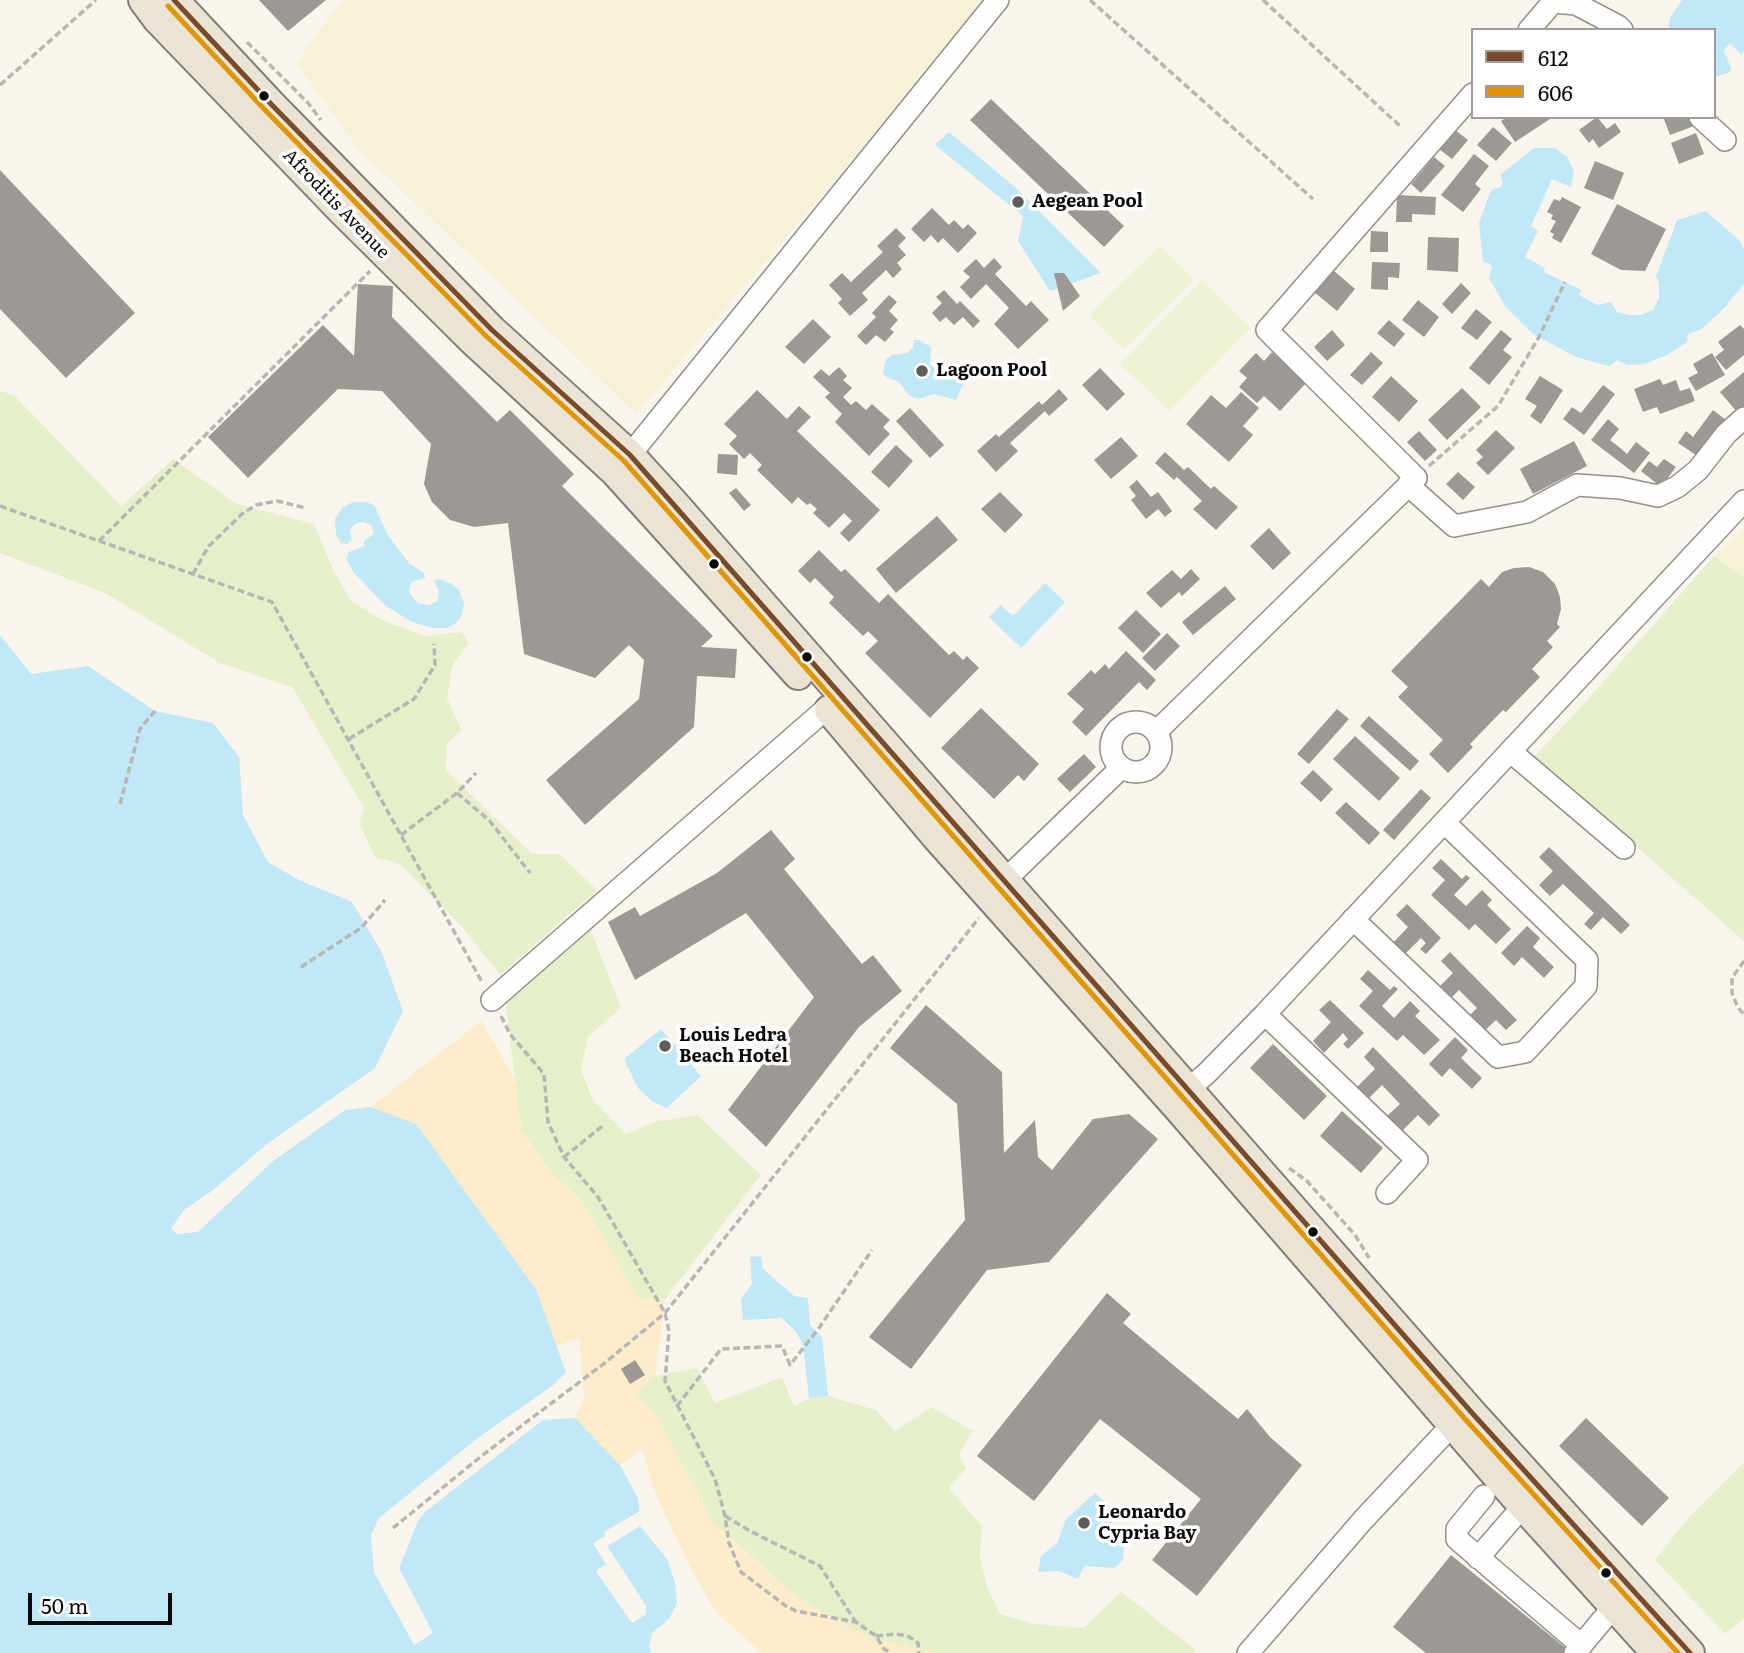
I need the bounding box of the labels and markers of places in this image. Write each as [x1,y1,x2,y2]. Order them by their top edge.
unlabelled marker [257,89,271,103]
place label: Aegean Pool [1032,191,1143,213]
marker: Aegean Pool [1010,194,1026,210]
place label: Lagoon Pool [936,360,1047,382]
marker: Lagoon Pool [914,363,930,379]
unlabelled marker [707,557,721,571]
unlabelled marker [800,650,814,664]
place label: Louis Ledra Beach Hotel [679,1025,788,1068]
marker: Louis Ledra Beach Hotel [657,1038,673,1054]
unlabelled marker [1306,1225,1320,1239]
place label: Leonardo Cypria Bay [1098,1502,1196,1544]
marker: Leonardo Cypria Bay [1076,1515,1092,1531]
unlabelled marker [1599,1566,1613,1580]

